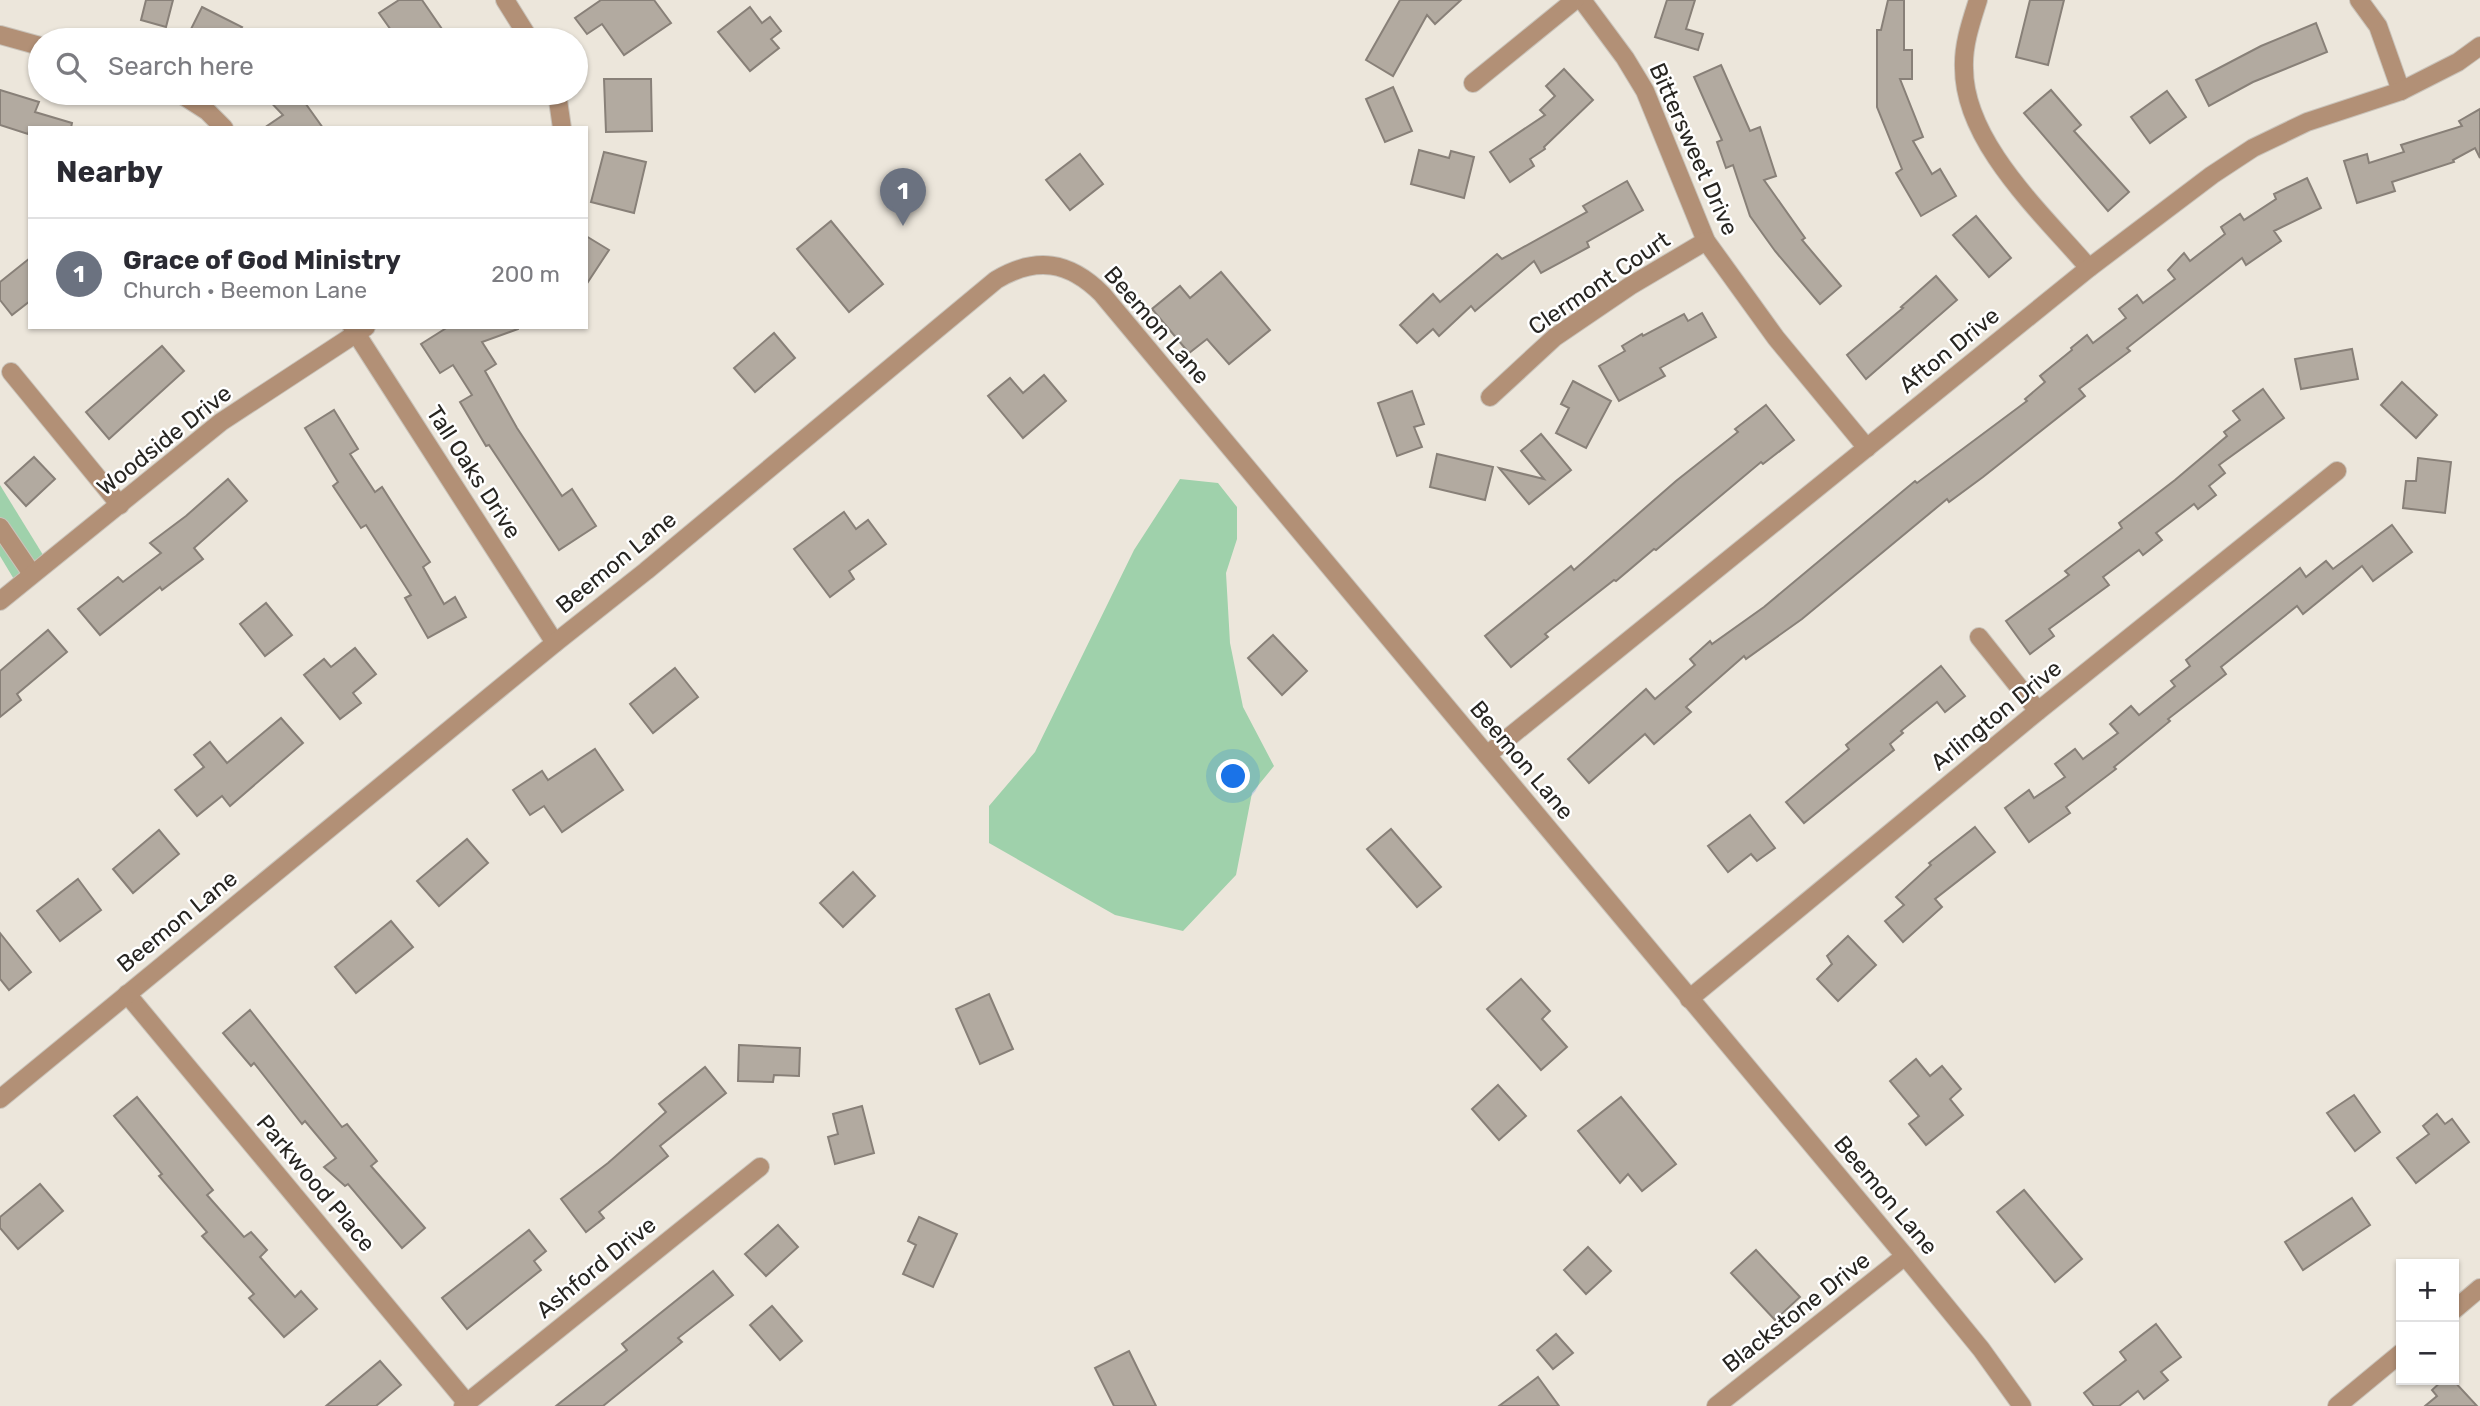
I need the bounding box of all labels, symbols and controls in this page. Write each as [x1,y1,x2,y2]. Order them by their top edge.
search box [28,28,588,105]
icon: search [52,48,90,86]
text: Search here [108,51,254,82]
street label: Bittersweet Drive [1643,58,1745,240]
text: Nearby [56,154,163,190]
pin: 1 [880,168,926,226]
street label: Clermont Court [1523,225,1675,341]
text: Grace of God Ministry [123,245,401,276]
text: 1 [73,260,85,288]
text: 200 m [491,260,560,288]
street label: Beemon Lane [1098,260,1216,390]
text: Church · Beemon Lane [123,276,367,304]
street label: Afton Drive [1893,301,2005,399]
street label: Woodside Drive [91,379,237,501]
street label: Tall Oaks Drive [421,400,527,544]
street label: Beemon Lane [550,505,682,619]
street label: Arlington Drive [1925,654,2067,776]
street label: Beemon Lane [1464,695,1580,825]
your location [1216,759,1250,793]
street label: Beemon Lane [111,864,243,978]
street label: Parkwood Place [251,1109,381,1257]
street label: Beemon Lane [1828,1130,1944,1260]
street label: Ashford Drive [530,1210,662,1324]
street label: Blackstone Drive [1717,1246,1875,1378]
map controls [2396,1259,2459,1385]
button: + [2396,1259,2459,1322]
button: − [2396,1322,2459,1385]

